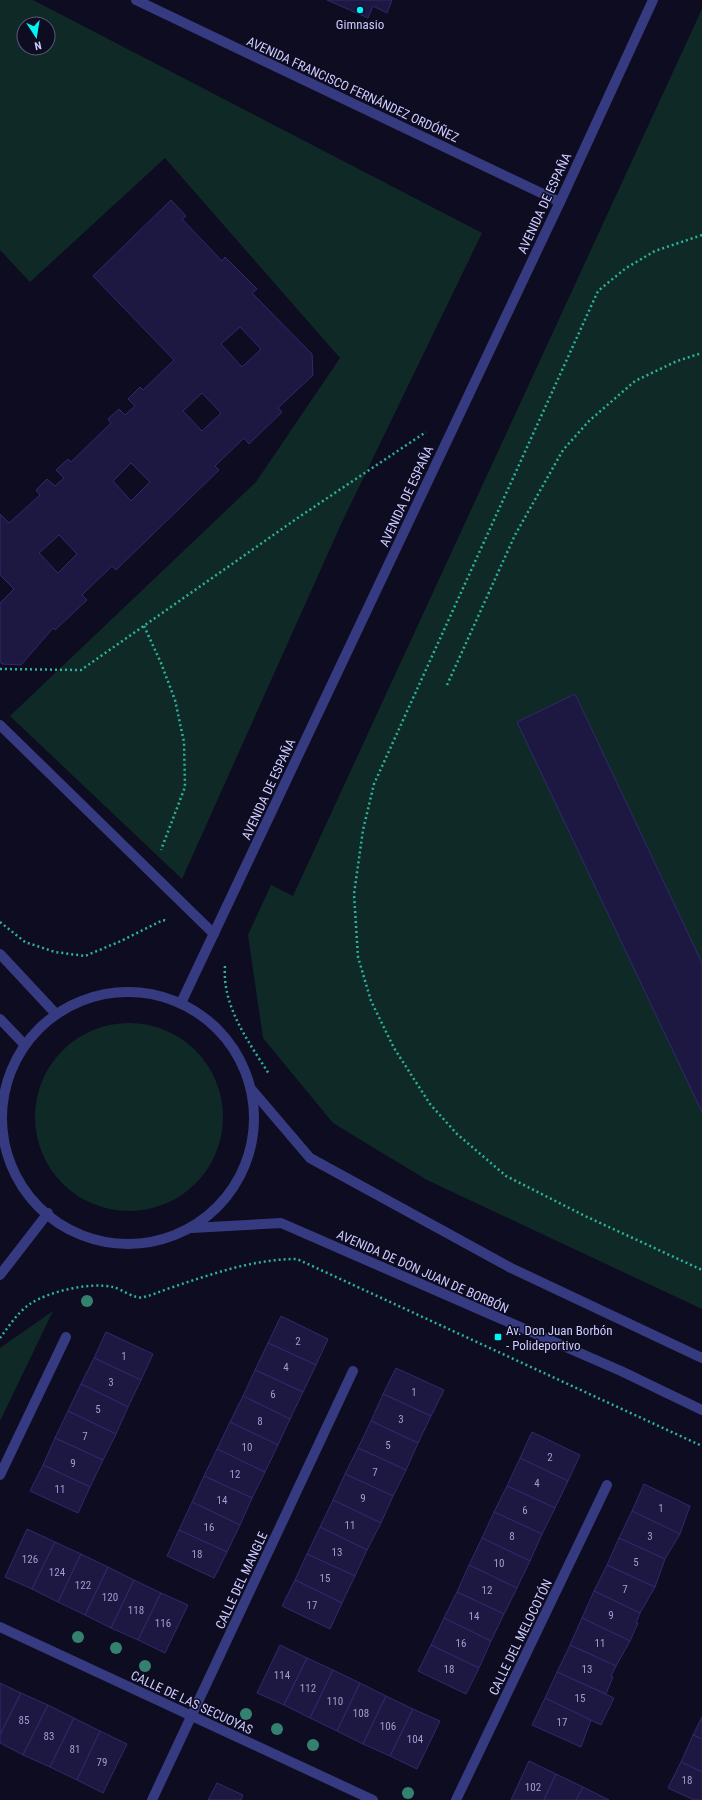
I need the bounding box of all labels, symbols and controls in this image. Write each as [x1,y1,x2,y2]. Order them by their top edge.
marker: Gimnasio [355,5,365,15]
north arrow [16,16,56,56]
place label: Gimnasio [336,17,384,32]
street label: AVENIDA FRANCISCO FERNÁNDEZ ORDÓÑEZ [244,33,462,145]
text: N [33,38,43,52]
street label: AVENIDA DE ESPAÑA [514,150,575,256]
street label: AVENIDA DE ESPAÑA [376,443,437,549]
street label: AVENIDA DE ESPAÑA [238,736,299,842]
street label: AVENIDA DE DON JUAN DE BORBÓN [335,1227,511,1316]
place label: Av. Don Juan Borbón - Polideportivo [506,1323,613,1353]
marker: Av. Don Juan Borbón - Polideportivo [493,1332,503,1342]
house number: 2 [295,1335,301,1348]
house number: 1 [121,1350,127,1363]
house number: 4 [283,1361,289,1374]
house number: 3 [108,1376,114,1389]
house number: 1 [411,1386,417,1399]
house number: 6 [270,1388,276,1401]
house number: 5 [95,1403,101,1416]
house number: 3 [398,1413,404,1426]
house number: 8 [257,1415,263,1428]
house number: 7 [82,1430,88,1443]
house number: 5 [385,1439,391,1452]
house number: 10 [242,1441,252,1454]
house number: 2 [547,1451,553,1464]
house number: 9 [70,1457,76,1470]
house number: 7 [372,1466,378,1479]
house number: 12 [230,1468,240,1481]
house number: 4 [534,1477,540,1490]
house number: 11 [55,1483,65,1496]
house number: 9 [360,1492,366,1505]
house number: 14 [217,1494,228,1507]
house number: 1 [658,1502,664,1515]
house number: 6 [522,1504,528,1517]
house number: 11 [345,1519,355,1532]
house number: 16 [204,1521,214,1534]
street label: CALLE DEL MANGLE [212,1529,271,1631]
house number: 8 [509,1530,515,1543]
house number: 3 [647,1530,653,1543]
house number: 13 [332,1546,342,1559]
house number: 18 [192,1548,202,1561]
house number: 126 [22,1553,38,1566]
house number: 5 [633,1556,639,1569]
house number: 10 [494,1557,504,1570]
house number: 124 [49,1566,66,1579]
house number: 15 [320,1572,330,1585]
street label: CALLE DEL MELOCOTÓN [486,1577,555,1698]
house number: 122 [75,1579,91,1592]
house number: 7 [622,1583,628,1596]
house number: 12 [482,1584,492,1597]
house number: 120 [102,1591,118,1604]
house number: 17 [307,1599,317,1612]
house number: 118 [128,1604,144,1617]
house number: 9 [608,1609,614,1622]
house number: 14 [469,1610,480,1623]
house number: 116 [155,1617,171,1630]
house number: 16 [456,1637,466,1650]
house number: 11 [595,1637,605,1650]
house number: 18 [444,1663,454,1676]
house number: 13 [582,1663,592,1676]
street label: CALLE DE LAS SECUOYAS [128,1668,255,1737]
house number: 114 [274,1669,291,1682]
house number: 112 [300,1682,316,1695]
house number: 15 [575,1692,585,1705]
house number: 110 [327,1695,343,1708]
house number: 108 [353,1707,369,1720]
house number: 85 [19,1714,29,1727]
house number: 17 [557,1716,567,1729]
house number: 106 [380,1720,396,1733]
house number: 83 [44,1730,54,1743]
house number: 104 [407,1733,424,1746]
house number: 81 [70,1743,80,1756]
house number: 79 [97,1756,107,1769]
house number: 18 [682,1774,692,1787]
house number: 102 [525,1781,541,1794]

